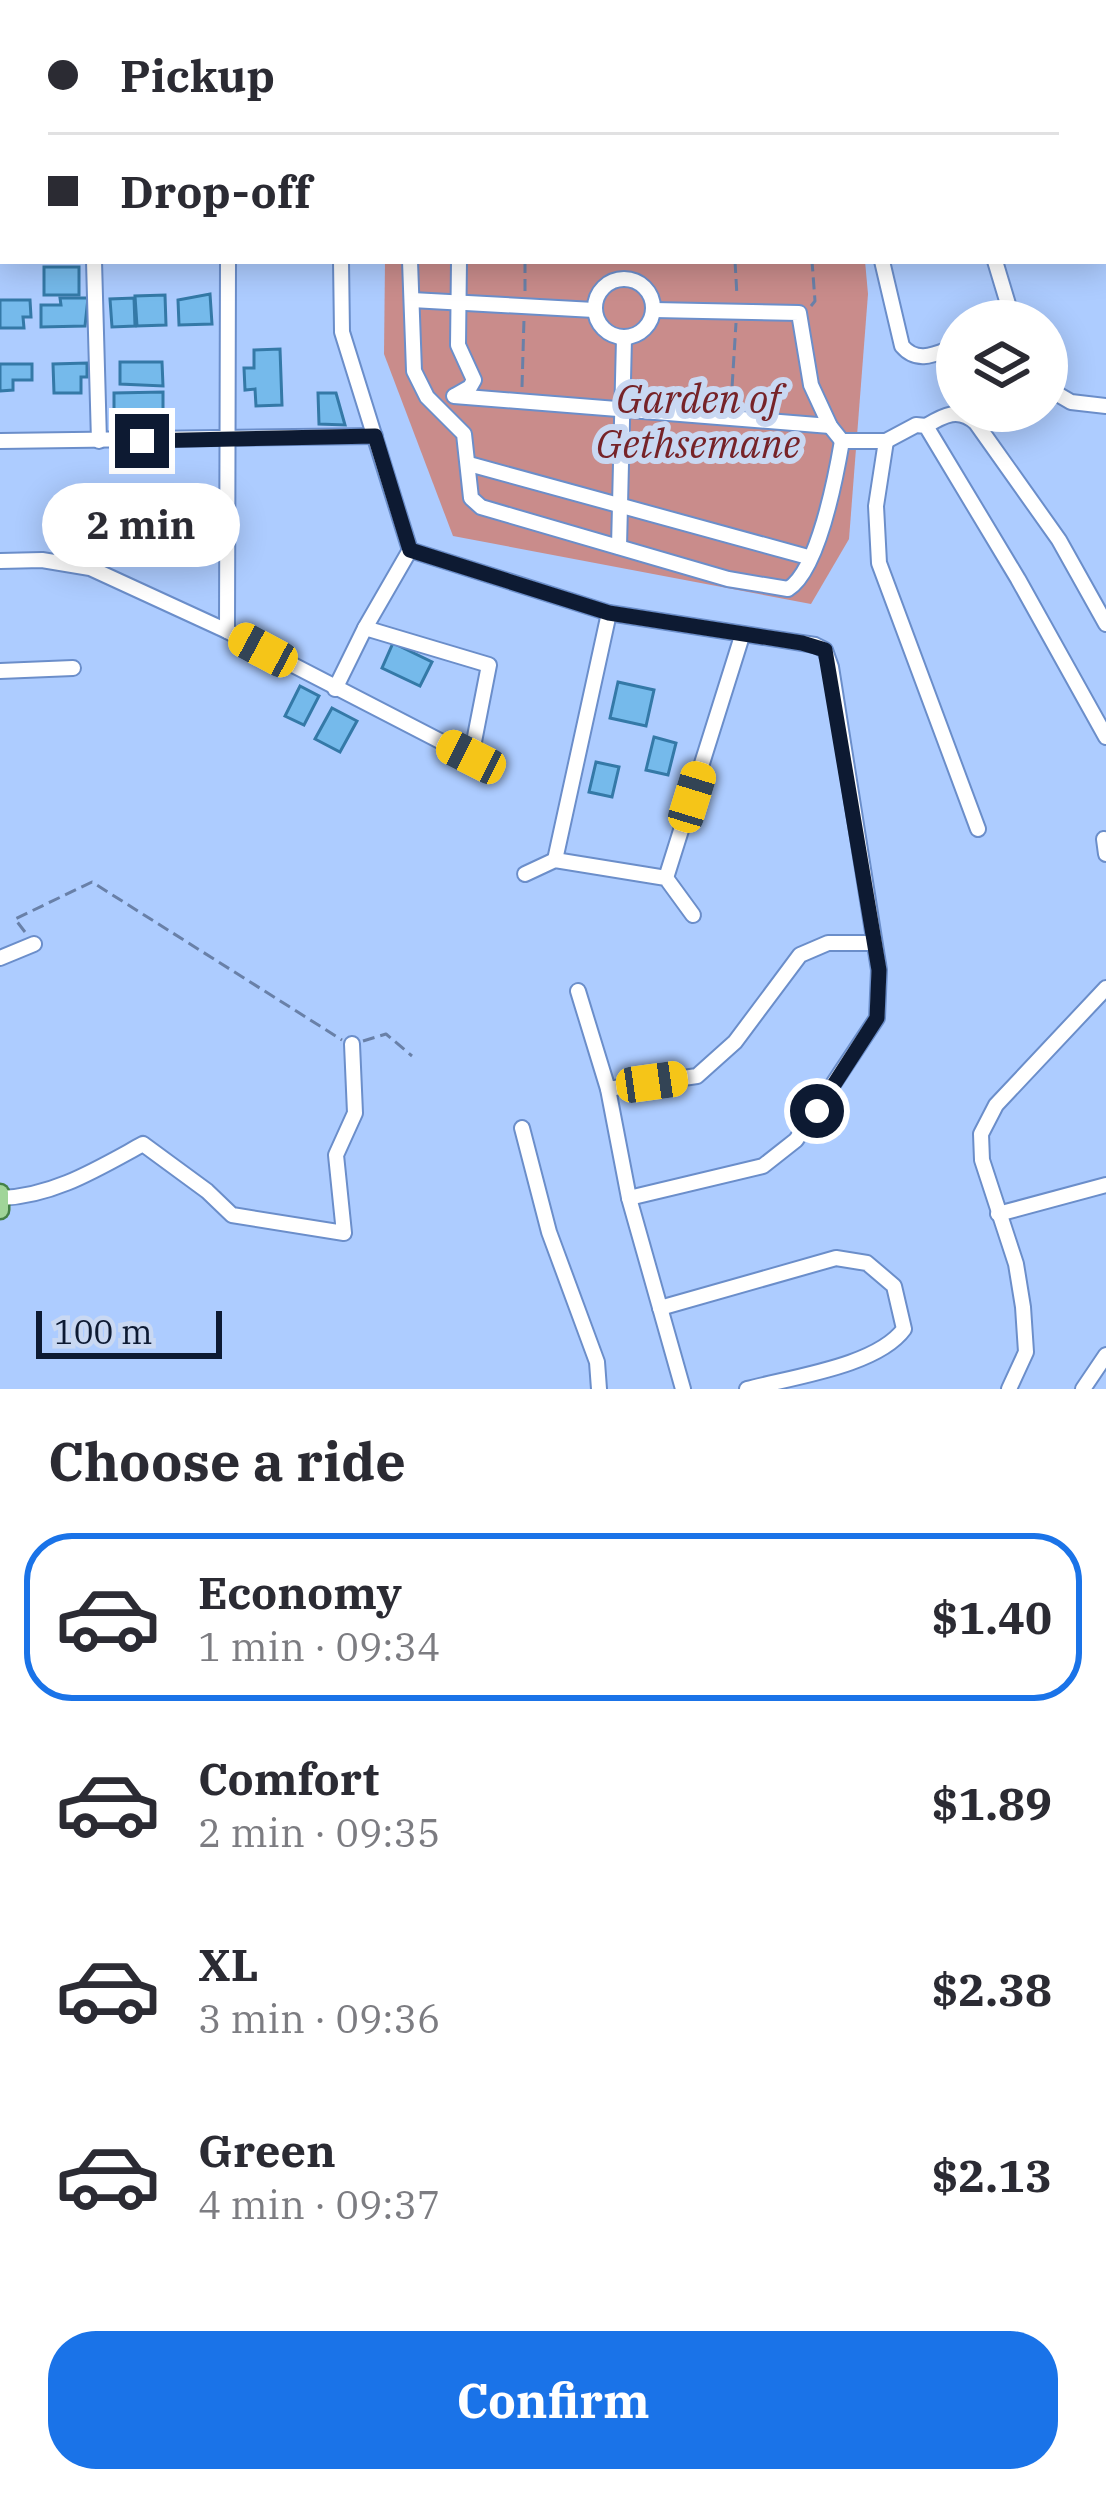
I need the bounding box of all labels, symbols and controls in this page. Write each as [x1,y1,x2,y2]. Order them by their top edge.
text: Pickup [120,46,275,104]
text: Drop-off [120,162,311,220]
map controls [936,300,1068,432]
button: layers [936,300,1068,432]
park label: Garden of Gethsemane [596,373,800,469]
route end [115,414,169,468]
callout: 2 min [43,483,241,567]
text: 2 min [86,499,196,550]
car [223,617,303,683]
car [431,725,511,789]
car [664,757,720,837]
car [614,1059,690,1105]
route start [790,1084,844,1138]
scale bar [36,1305,222,1358]
text: 100 m [54,1310,153,1353]
text: Choose a ride [48,1426,406,1496]
icon: car [54,1563,162,1671]
text: Economy [198,1563,402,1621]
text: $1.40 [932,1588,1052,1646]
text: 1 min · 09:34 [198,1621,440,1672]
icon: car [54,1749,162,1857]
text: Comfort [198,1749,379,1807]
text: $1.89 [932,1774,1052,1832]
text: 2 min · 09:35 [198,1807,440,1858]
icon: car [54,1935,162,2043]
text: XL [198,1935,259,1993]
text: $2.38 [932,1960,1052,2018]
text: 3 min · 09:36 [198,1993,440,2044]
icon: car [54,2121,162,2229]
text: Green [198,2121,336,2179]
text: $2.13 [932,2146,1052,2204]
text: 4 min · 09:37 [198,2179,440,2230]
button: Confirm [48,2331,1058,2469]

